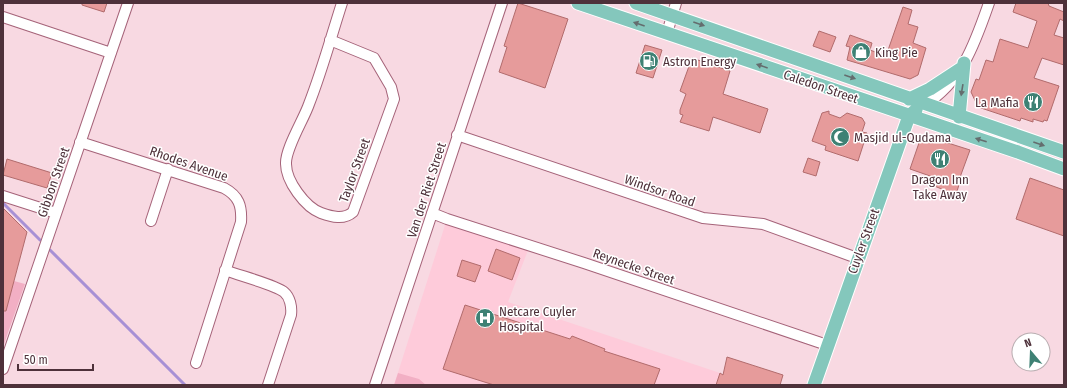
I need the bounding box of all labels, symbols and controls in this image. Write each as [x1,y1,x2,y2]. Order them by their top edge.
one-way arrow [632,20,644,26]
one-way arrow [694,21,706,27]
shop icon: King Pie [850,41,872,63]
place label: King Pie [875,45,918,60]
fuel station icon: Astron Energy [638,50,660,72]
place label: Astron Energy [663,54,736,69]
one-way arrow [755,62,767,68]
street label: Caledon Street [781,67,861,107]
one-way arrow [844,74,856,80]
one-way arrow [959,84,965,96]
restaurant icon: La Mafia [1022,91,1044,113]
place label: La Mafia [975,95,1019,110]
mosque icon: Masjid ul-Qudama [829,126,851,148]
place label: Masjid ul-Qudama [854,130,951,145]
street label: Taylor Street [336,135,373,204]
one-way arrow [975,136,987,142]
street label: Van der Riet Street [404,140,449,240]
one-way arrow [1033,141,1045,147]
street label: Rhodes Avenue [148,143,230,184]
street label: Gibbon Street [34,144,73,219]
restaurant icon: Dragon Inn Take Away [929,148,951,170]
street label: Windsor Road [623,171,697,210]
place label: Dragon Inn Take Away [911,172,969,202]
street label: Cuyler Street [845,206,882,276]
street label: Reynecke Street [591,245,677,288]
place label: Netcare Cuyler Hospital [499,304,577,334]
hospital icon: Netcare Cuyler Hospital [474,307,496,329]
north arrow [1011,332,1051,372]
text: N [1023,336,1033,350]
scale bar [18,346,93,372]
text: 50 m [24,353,48,367]

